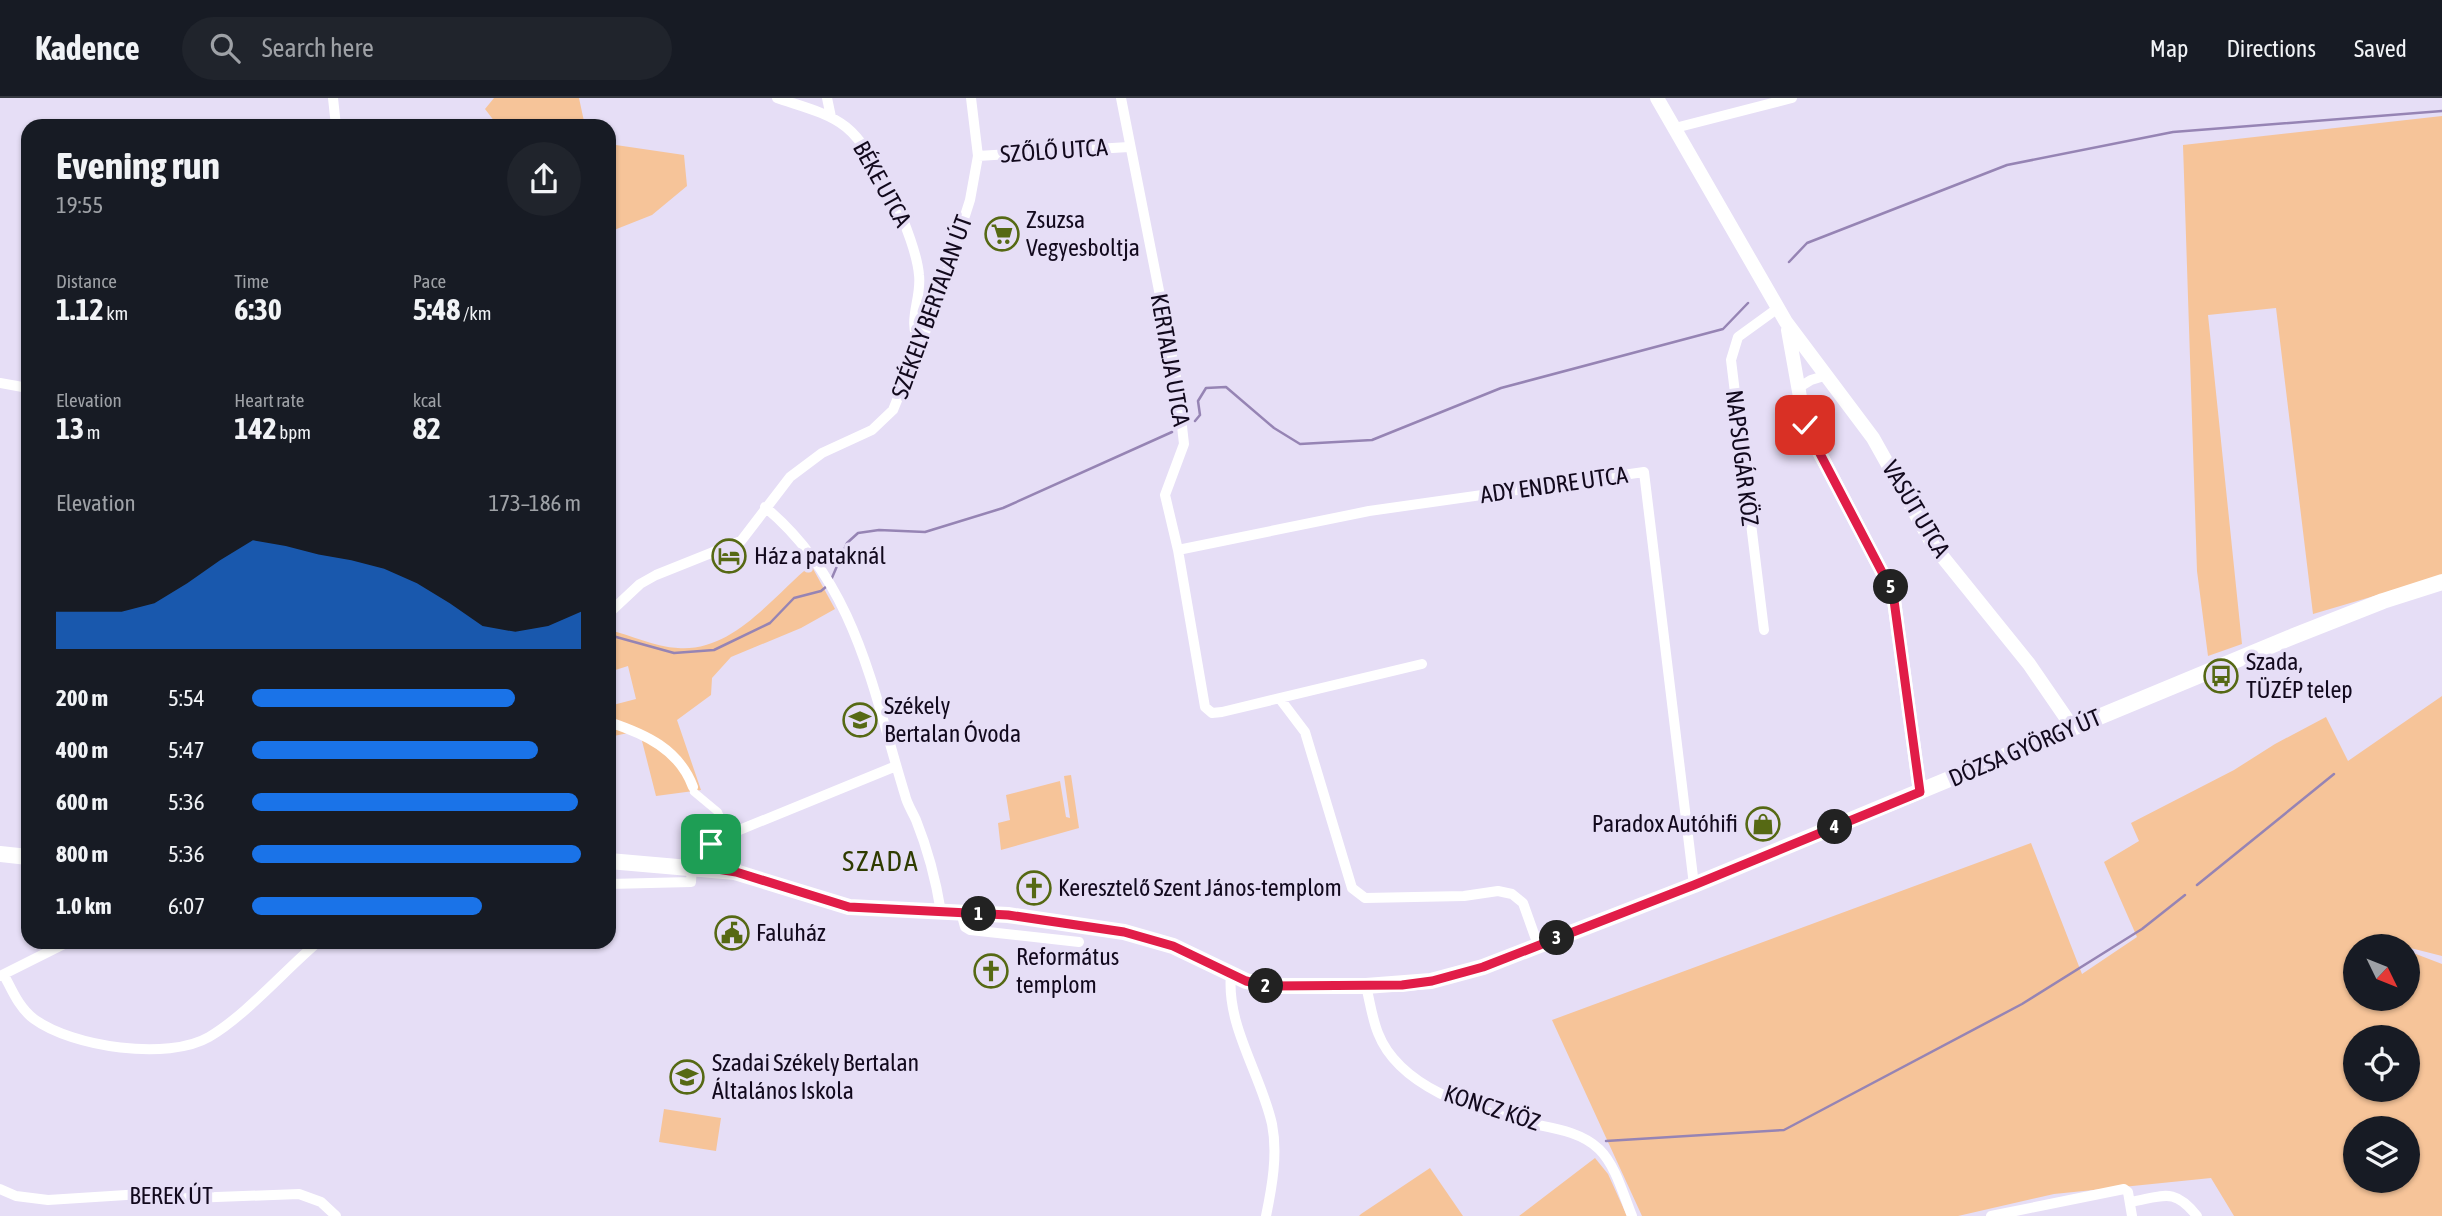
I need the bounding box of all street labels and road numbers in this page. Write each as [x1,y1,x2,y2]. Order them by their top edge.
street label: SZŐLŐ UTCA [999,133,1109,168]
street label: BÉKE UTCA [848,136,917,231]
street label: SZÉKELY BERTALAN ÚT [886,211,977,402]
street label: KERTALJA UTCA [1146,292,1195,429]
street label: NAPSUGÁR KÖZ [1721,388,1764,528]
street label: VASÚT UTCA [1877,456,1956,562]
street label: ADY ENDRE UTCA [1478,461,1630,508]
street label: DÓZSA GYÖRGY ÚT [1945,703,2105,792]
street label: KONCZ KÖZ [1441,1079,1544,1136]
street label: BEREK ÚT [129,1182,213,1209]

